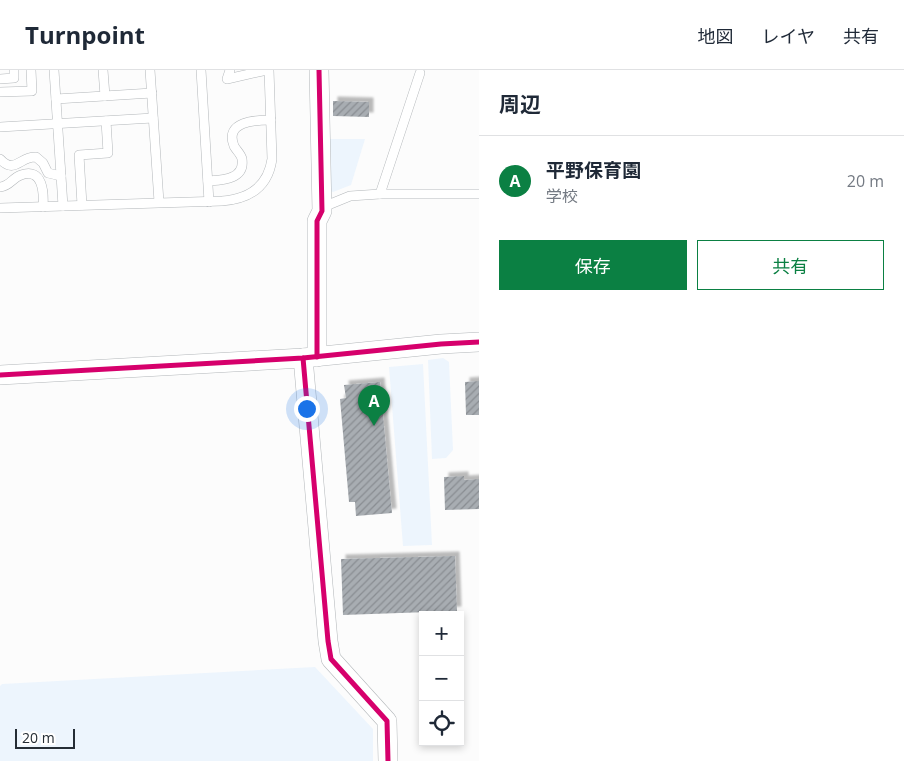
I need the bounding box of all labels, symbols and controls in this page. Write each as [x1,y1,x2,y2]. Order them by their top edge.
text: Turnpoint [25,18,145,51]
text: 地図 [698,24,734,48]
text: レイヤ [762,24,815,48]
text: 共有 [843,24,879,48]
text: 周辺 [499,90,541,118]
text: 平野保育園 [546,157,641,183]
text: A [509,170,521,192]
text: 20 m [847,170,884,192]
text: 学校 [546,185,578,207]
button: 保存 [499,240,687,290]
button: 共有 [697,240,884,290]
pin: A [358,385,390,426]
your location [294,396,320,422]
map controls [419,611,464,746]
button: + [419,611,464,656]
button: − [419,656,464,701]
button: locate [419,701,464,746]
scale bar [15,726,75,749]
text: 20 m [22,728,55,747]

